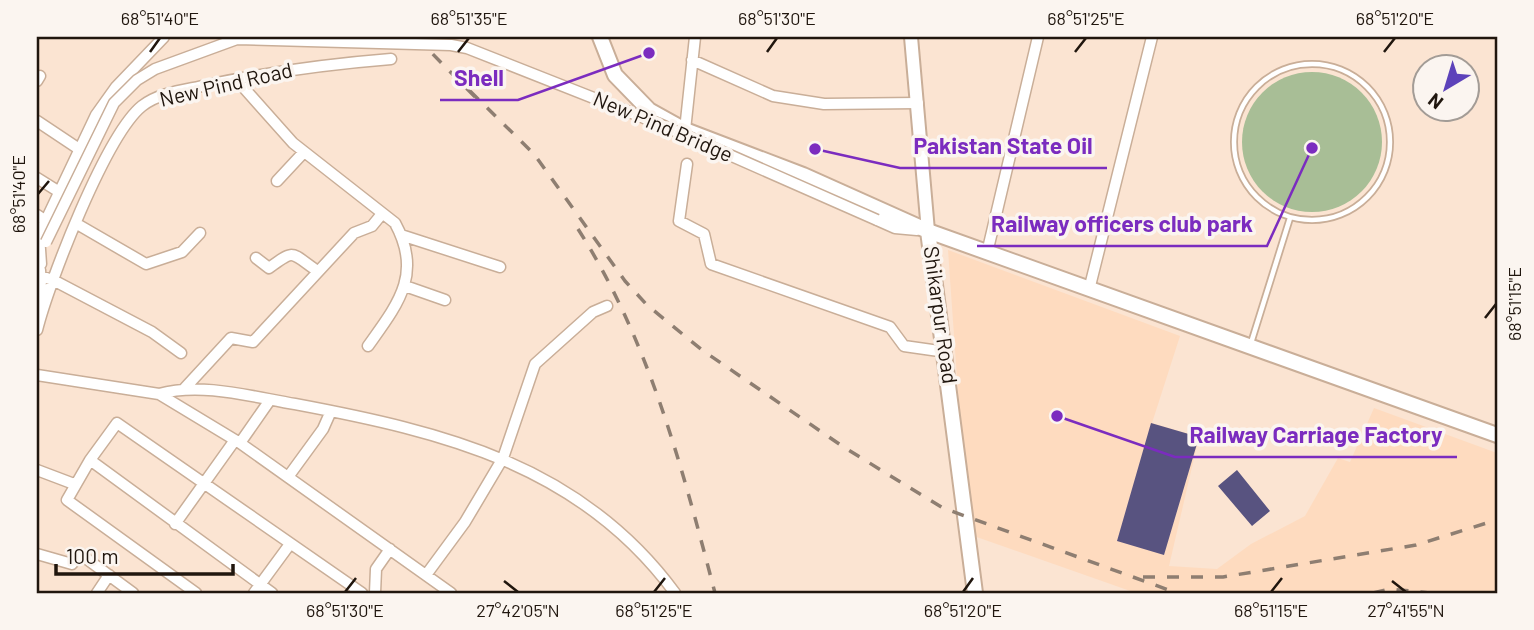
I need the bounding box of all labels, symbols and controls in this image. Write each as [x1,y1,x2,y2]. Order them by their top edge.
text: 68°51'40"E [121,7,199,29]
text: 68°51'35"E [430,7,508,29]
text: 68°51'30"E [738,7,816,29]
text: 68°51'25"E [1047,7,1125,29]
text: 68°51'20"E [1356,7,1434,29]
north arrow [1412,52,1482,122]
street label: New Pind Road [157,56,294,111]
callout: Shell [440,56,518,100]
text: Shell [454,63,504,91]
street label: New Pind Bridge [590,85,737,166]
text: N [1423,89,1447,115]
callout: Pakistan State Oil [900,124,1107,168]
text: Pakistan State Oil [913,131,1093,159]
text: 68°51'40"E [7,155,29,233]
callout: Railway officers club park [977,202,1267,246]
text: Railway officers club park [991,209,1253,237]
street label: Shikarpur Road [919,244,964,385]
text: 68°51'15"E [1503,267,1525,341]
callout: Railway Carriage Factory [1175,413,1457,457]
text: Railway Carriage Factory [1189,420,1443,448]
scale bar [56,532,233,576]
text: 100 m [66,543,119,568]
text: 68°51'30"E [306,599,384,621]
text: 27°42'05"N [476,599,560,621]
text: 68°51'25"E [615,599,693,621]
text: 68°51'20"E [924,599,1002,621]
text: 68°51'15"E [1234,599,1308,621]
text: 27°41'55"N [1367,599,1445,621]

